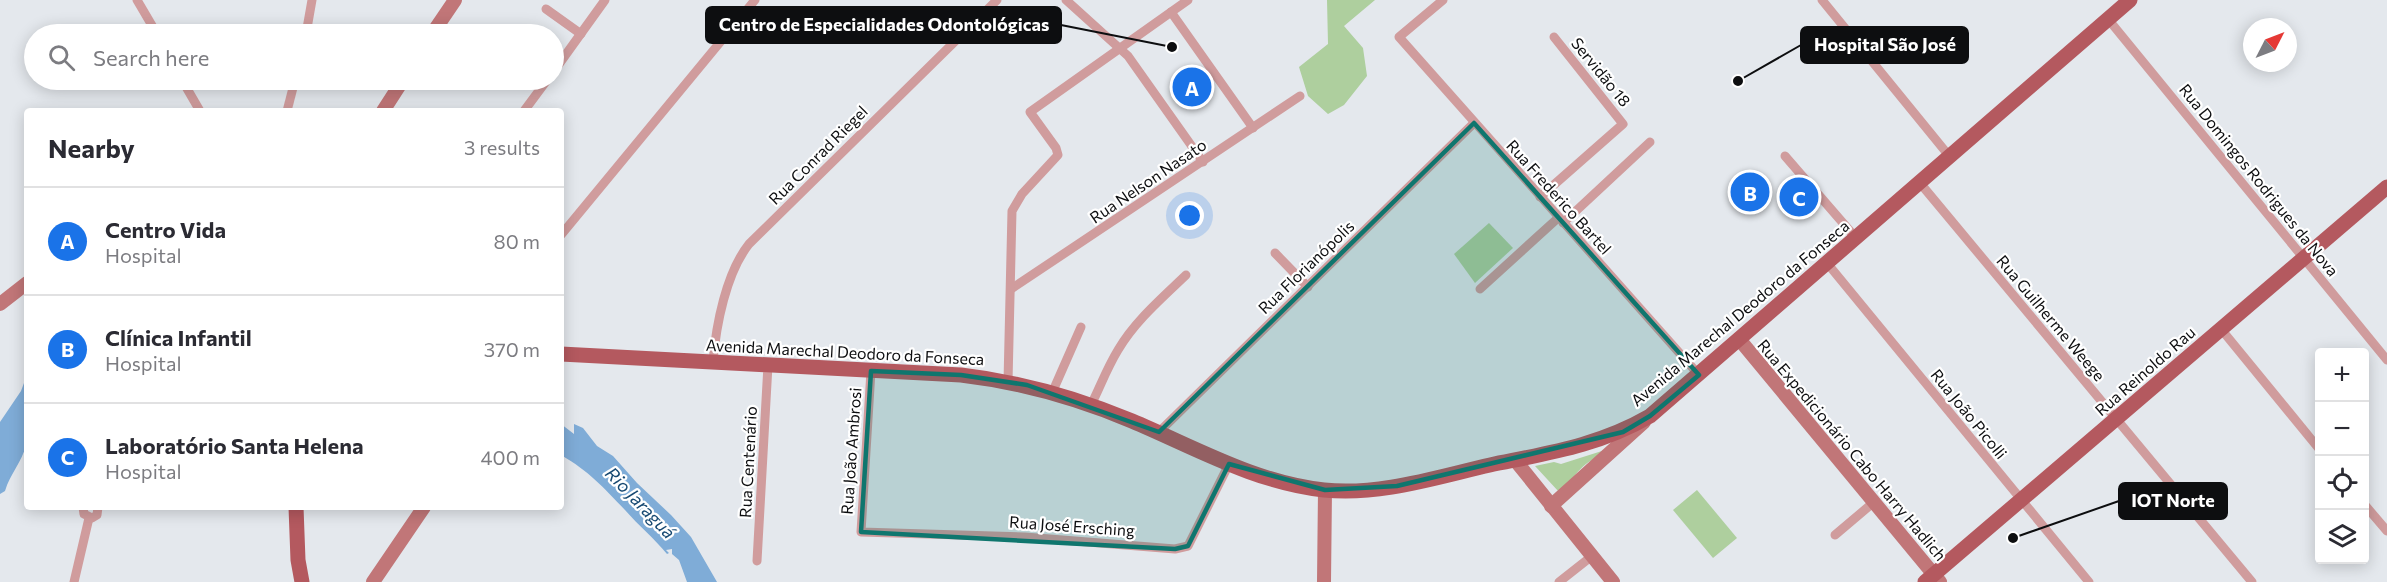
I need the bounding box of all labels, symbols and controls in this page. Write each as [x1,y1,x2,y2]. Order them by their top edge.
callout: Centro de Especialidades Odontológicas [706,7,1061,43]
text: Centro de Especialidades Odontológicas [719,13,1049,35]
north arrow [2243,18,2297,72]
search box [24,24,564,90]
callout: Hospital São José [1801,27,1968,63]
street label: Servidão 18 [1568,33,1635,110]
text: Hospital São José [1814,33,1956,55]
icon: search [45,41,78,74]
text: Search here [93,44,209,71]
pin: A [1172,64,1212,110]
street label: Rua Domingos Rodrigues da Nova [2176,80,2343,280]
street label: Rua Conrad Riegel [764,101,871,208]
text: Nearby [48,132,135,163]
street label: Rua Nelson Nasato [1086,134,1210,227]
text: 3 results [464,135,540,159]
street label: Rua Frederico Bartel [1503,136,1616,258]
pin: B [1730,170,1770,214]
pin: C [1780,174,1818,220]
your location [1175,201,1204,230]
text: Centro Vida [105,216,226,243]
street label: Rua Florianópolis [1254,216,1358,317]
street label: Avenida Marechal Deodoro da Fonseca [1627,216,1853,410]
text: A [60,229,75,253]
text: 80 m [494,229,540,253]
text: Hospital [105,243,182,267]
street label: Rua Guilherme Weege [1993,251,2110,384]
street label: Rua Reinoldo Rau [2091,322,2199,419]
text: Clínica Infantil [105,324,252,351]
street label: Avenida Marechal Deodoro da Fonseca [705,335,985,368]
street label: Rua Expedicionário Cabo Harry Hadlich [1754,335,1951,564]
text: B [61,337,74,361]
text: 370 m [484,337,540,361]
map controls [2315,348,2369,564]
button: + [2315,348,2369,402]
text: Hospital [105,351,182,375]
street label: Rua João Picolli [1927,365,2011,462]
street label: Rua João Ambrosi [837,387,864,515]
button: − [2315,402,2369,456]
street label: Rua Centenário [735,406,760,518]
text: Laboratório Santa Helena [105,432,364,459]
text: C [61,445,74,469]
text: 400 m [481,445,540,469]
button: locate [2315,456,2369,510]
text: Hospital [105,459,182,483]
water label: Rio Jaraguá [601,462,681,543]
callout: IOT Norte [2119,483,2227,519]
text: IOT Norte [2131,489,2215,511]
button: layers [2315,510,2369,564]
street label: Rua José Ersching [1009,512,1136,539]

